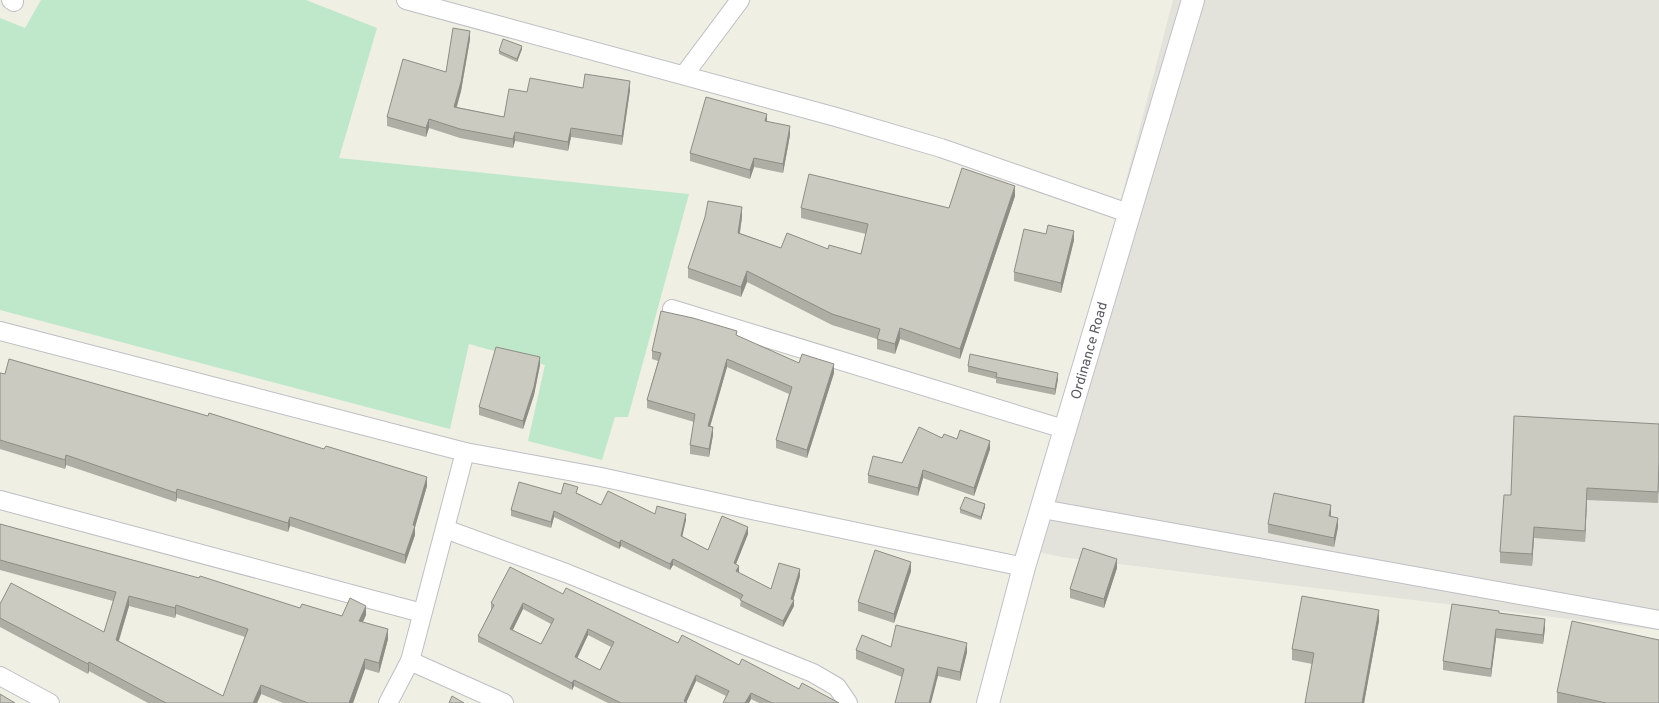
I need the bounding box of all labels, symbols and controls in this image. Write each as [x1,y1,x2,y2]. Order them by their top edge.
street label: Ordinance Road [1068,300,1112,402]

